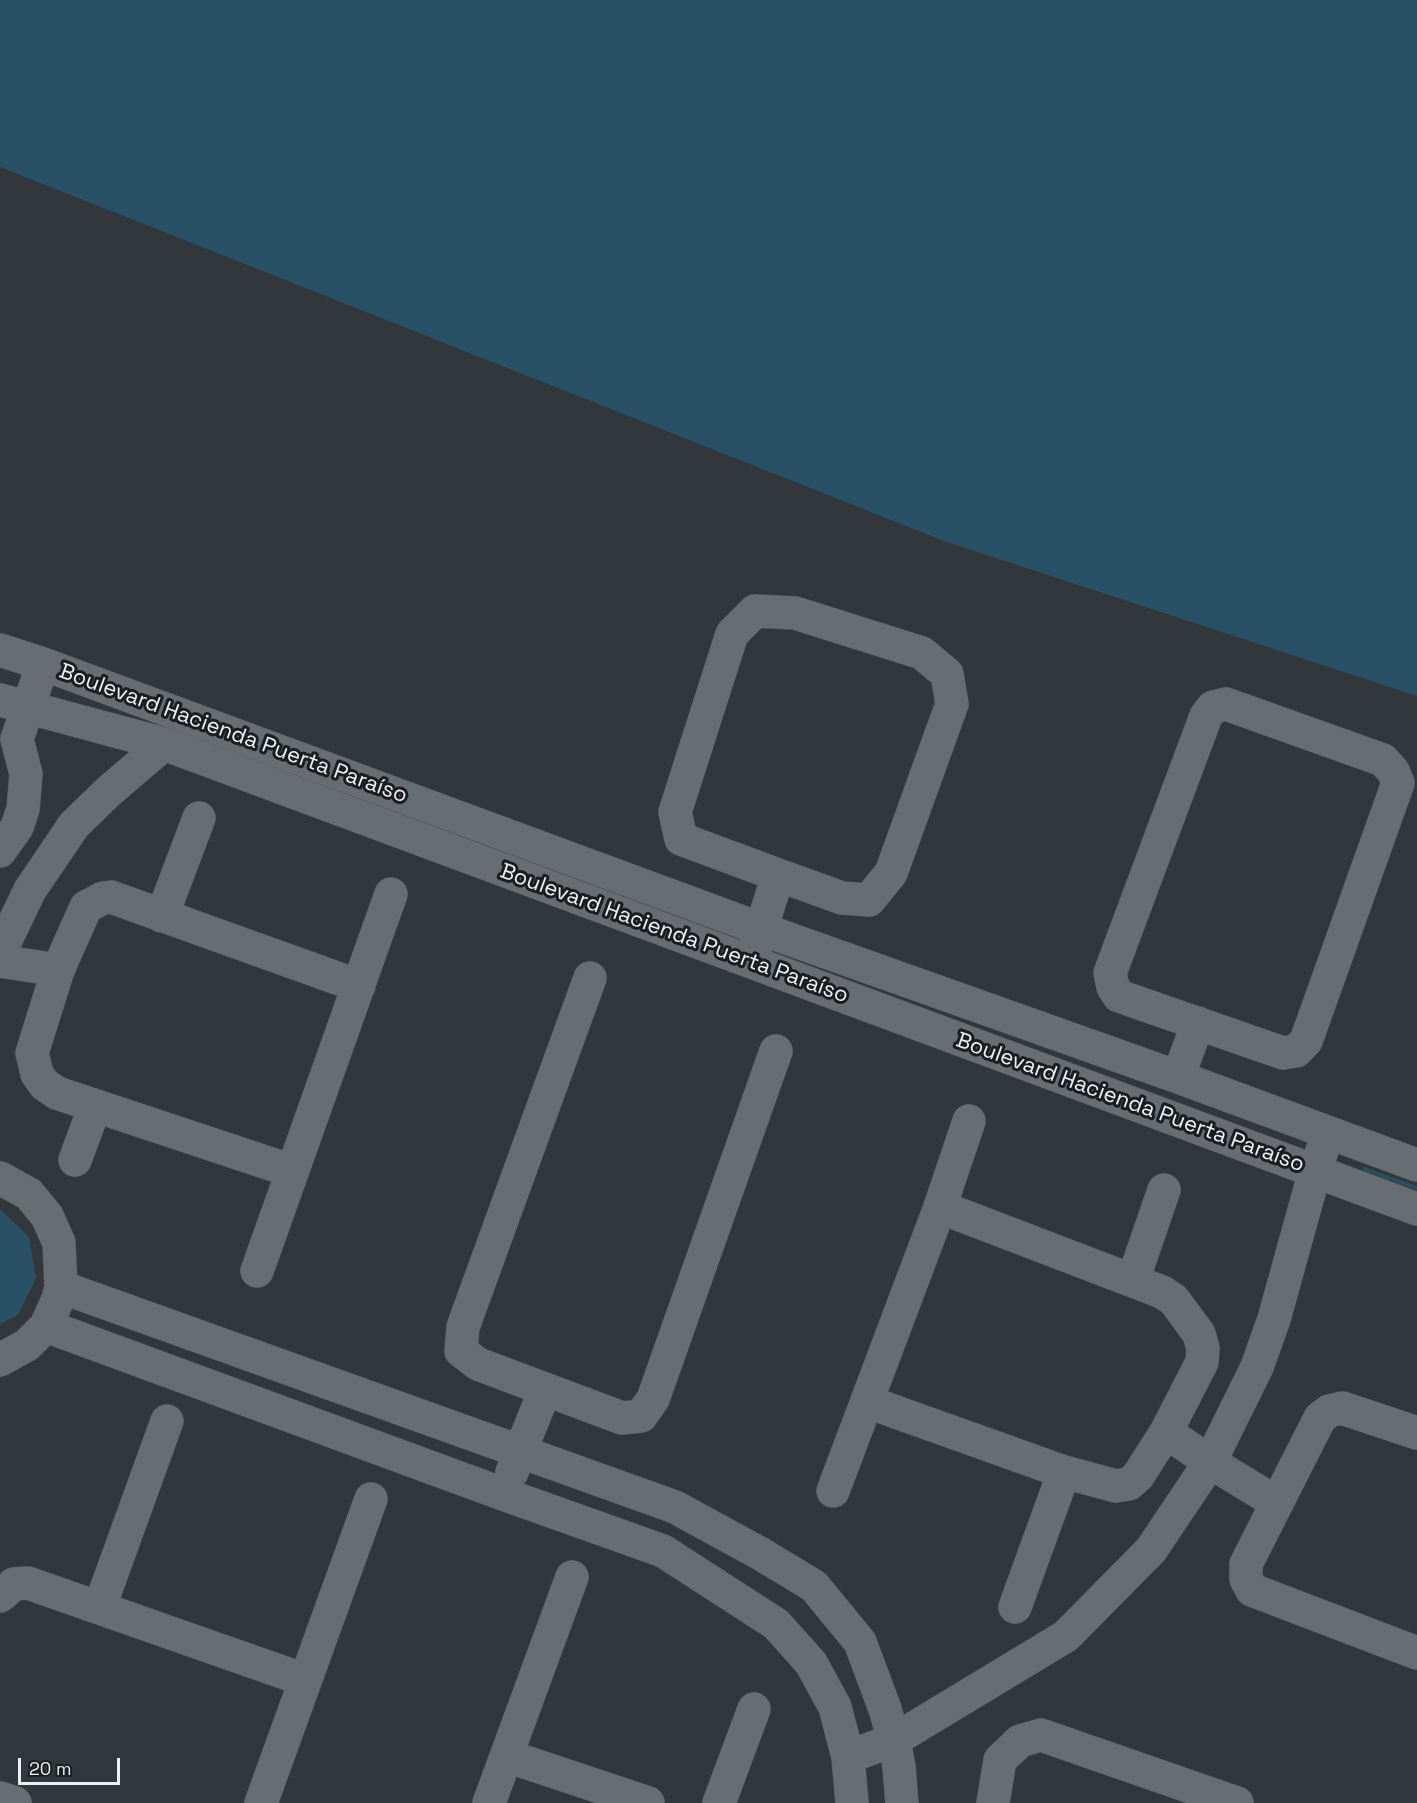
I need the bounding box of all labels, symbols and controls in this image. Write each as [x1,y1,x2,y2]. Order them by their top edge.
street label: Boulevard Hacienda Puerta Paraíso [55,659,411,809]
street label: Boulevard Hacienda Puerta Paraíso [496,859,852,1009]
street label: Boulevard Hacienda Puerta Paraíso [952,1028,1308,1178]
scale bar [21,1746,123,1784]
text: 20 m [29,1757,72,1780]

